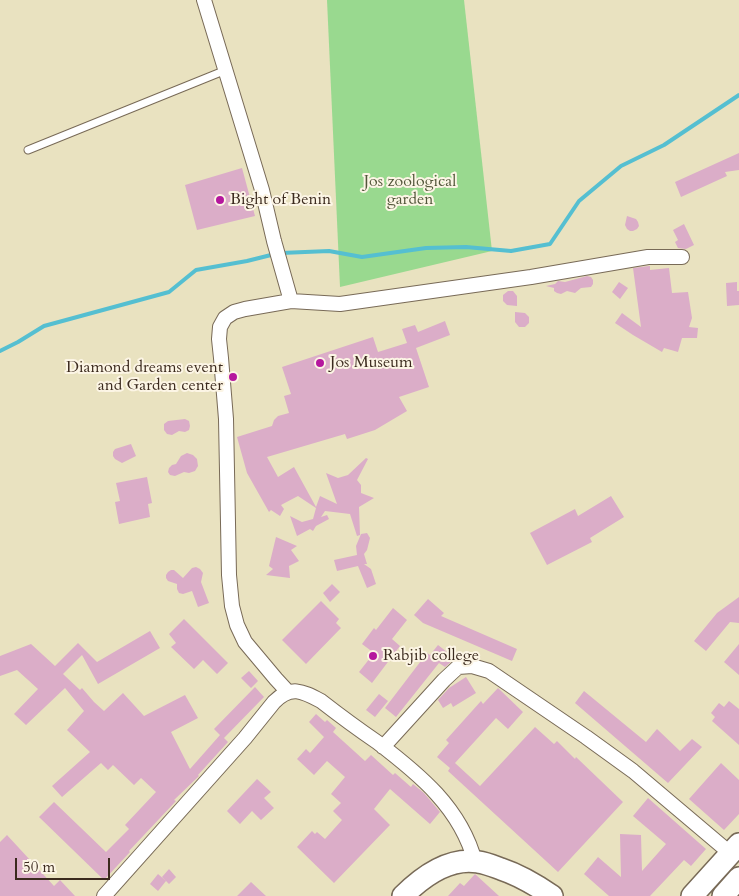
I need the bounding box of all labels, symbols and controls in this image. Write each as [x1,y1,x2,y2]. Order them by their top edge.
park label: Jos zoological garden [364,172,456,210]
place label: Bight of Benin [230,190,331,210]
marker: Bight of Benin [214,194,226,206]
place label: Jos Museum [330,353,412,373]
marker: Jos Museum [314,357,326,369]
place label: Diamond dreams event and Garden center [66,358,223,396]
marker: Diamond dreams event and Garden center [227,371,239,383]
place label: Rabjib college [383,646,479,666]
marker: Rabjib college [367,650,379,662]
scale bar [18,848,112,880]
text: 50 m [23,857,55,877]

